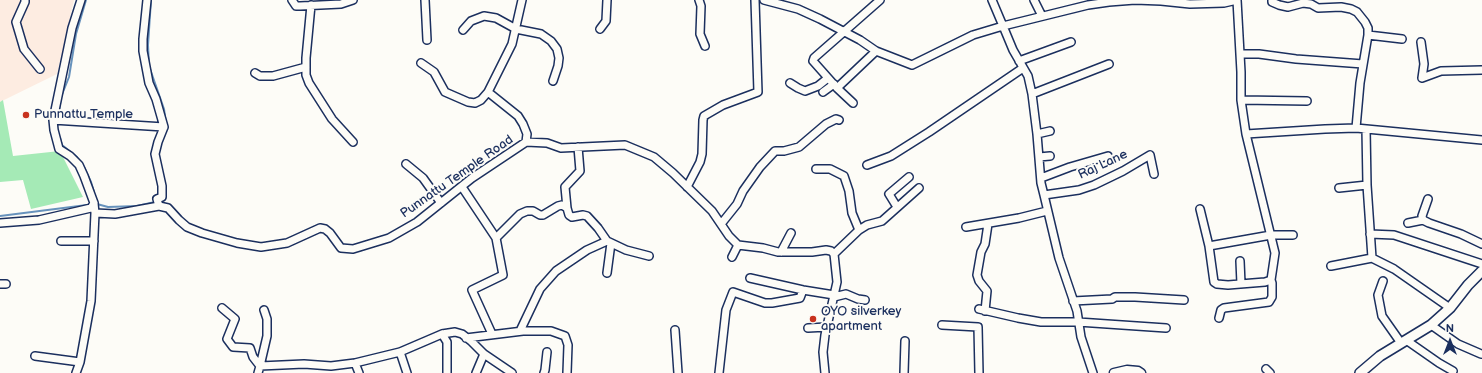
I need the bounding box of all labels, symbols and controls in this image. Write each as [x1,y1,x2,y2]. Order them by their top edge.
place label: Punnattu Temple [34,107,133,123]
marker: Punnattu Temple [21,110,31,120]
street label: Punnattu Temple Road [398,132,516,222]
street label: Raj Lane [1076,147,1130,183]
place label: OYO silverkey apartment [821,304,901,335]
marker: OYO silverkey apartment [808,314,818,324]
north arrow [1430,321,1470,361]
text: N [1446,322,1454,335]

